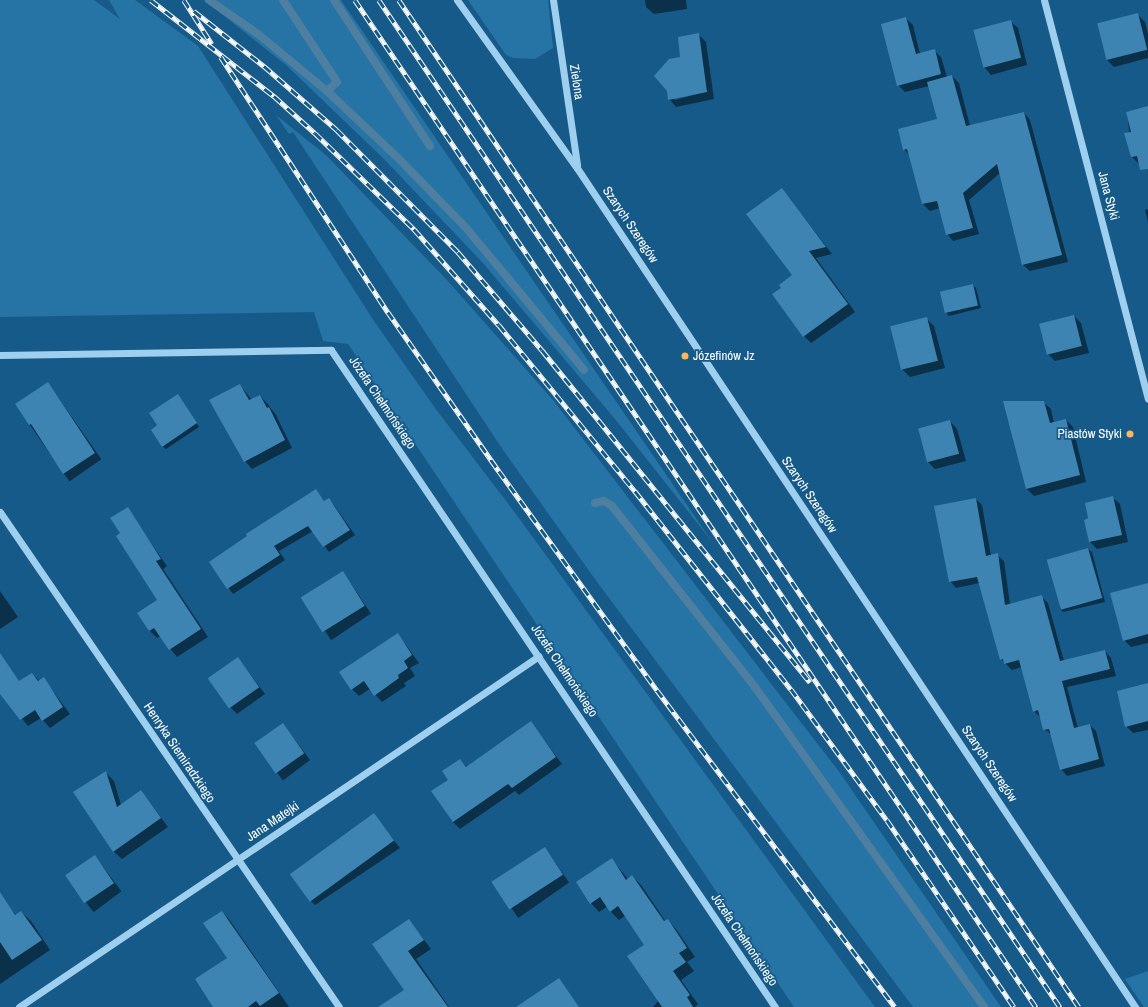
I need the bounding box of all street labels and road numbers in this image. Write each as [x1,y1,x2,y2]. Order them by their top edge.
street label: Zielona [566,63,586,101]
street label: Jana Styki [1094,170,1122,222]
street label: Szarych Szeregów [599,184,661,266]
street label: Józefa Chełmońskiego [345,354,419,452]
street label: Szarych Szeregów [778,454,840,536]
street label: Józefa Chełmońskiego [527,622,601,720]
street label: Henryka Siemiradzkiego [140,700,218,806]
street label: Szarych Szeregów [958,723,1020,805]
street label: Jana Matejki [244,799,302,845]
street label: Józefa Chełmońskiego [707,891,781,989]

